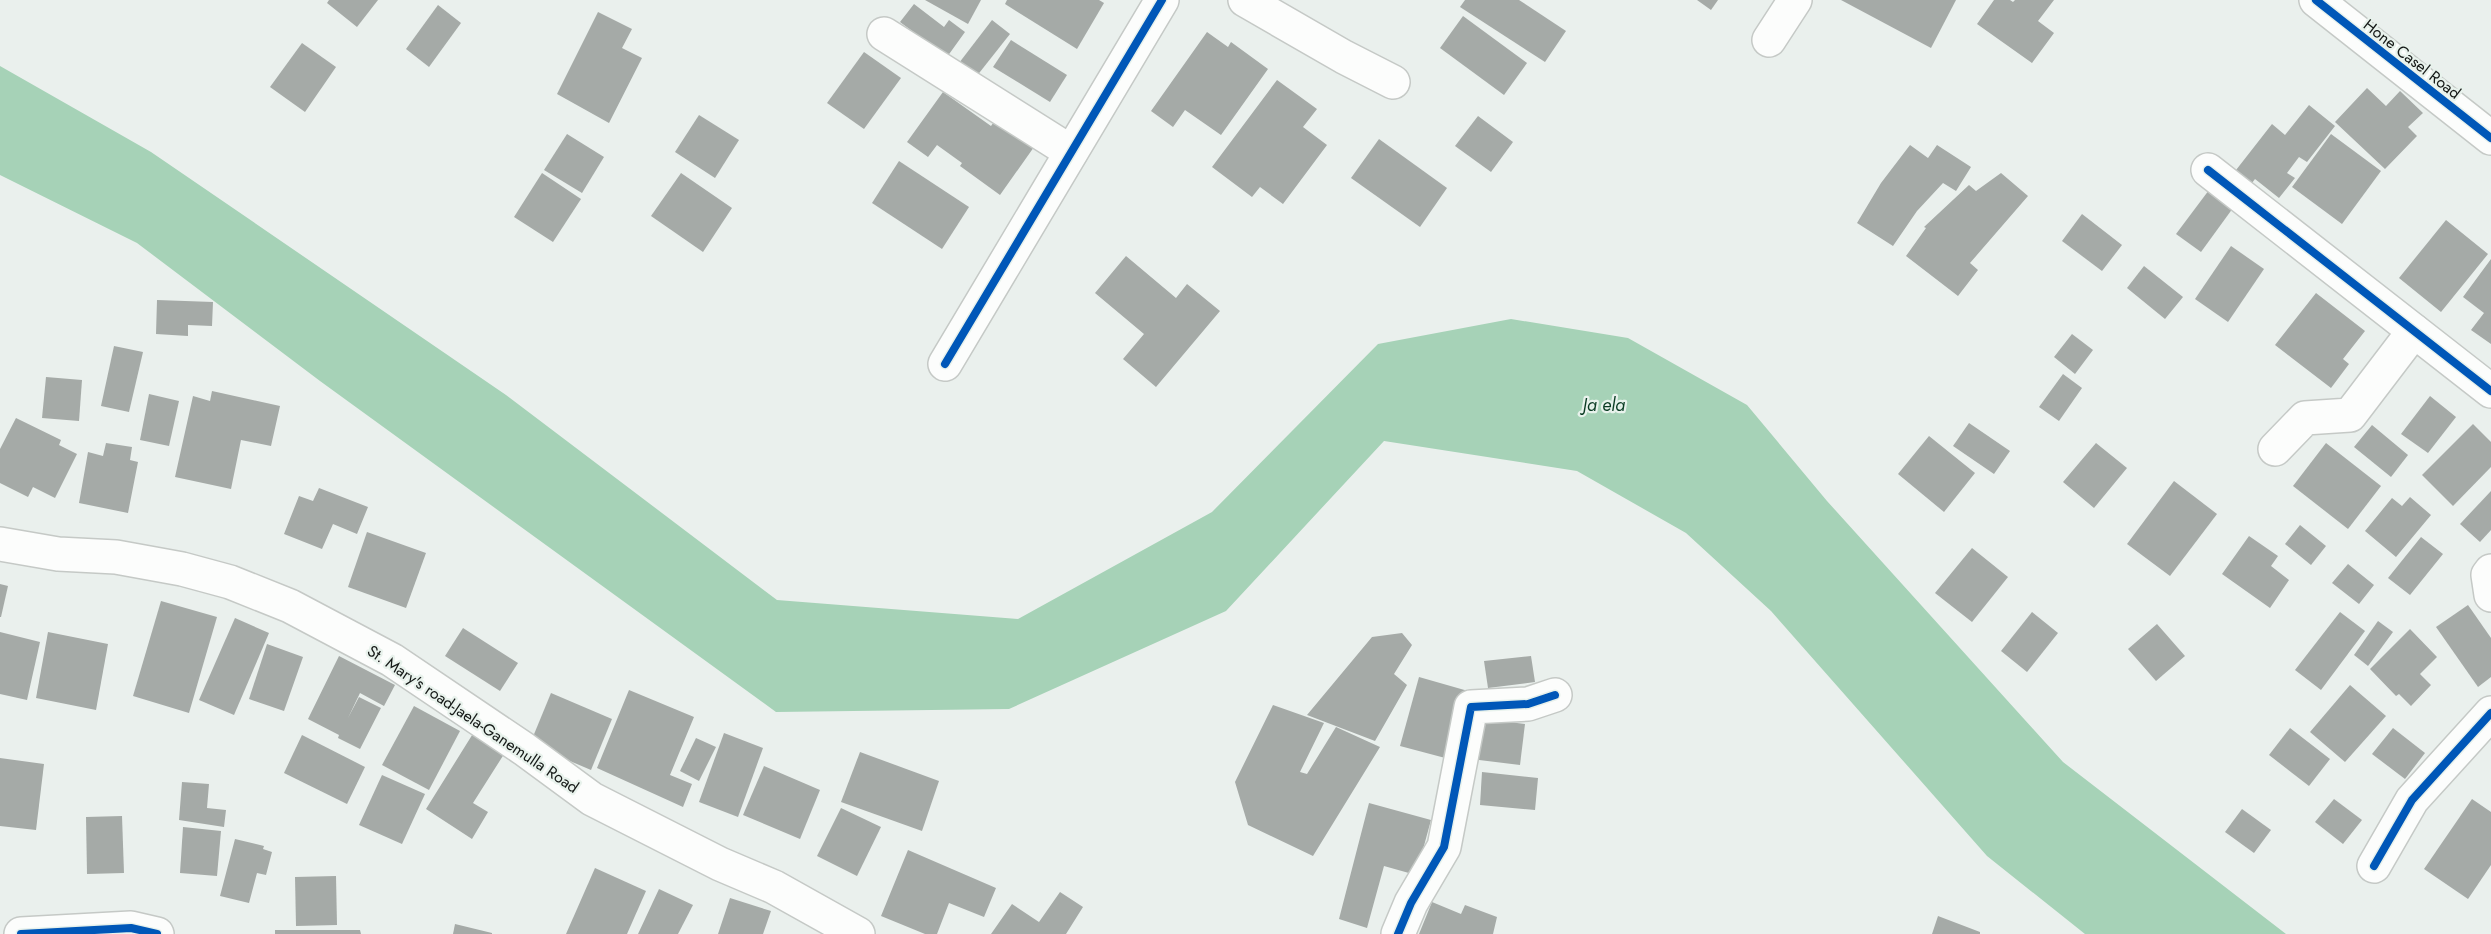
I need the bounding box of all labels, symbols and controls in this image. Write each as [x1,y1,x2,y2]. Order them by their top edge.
street label: Hone Casel Road [2358,14,2466,104]
water label: Ja ela [1580,392,1625,418]
street label: St. Mary's road-Jaela-Ganemulla Road [363,639,583,799]

